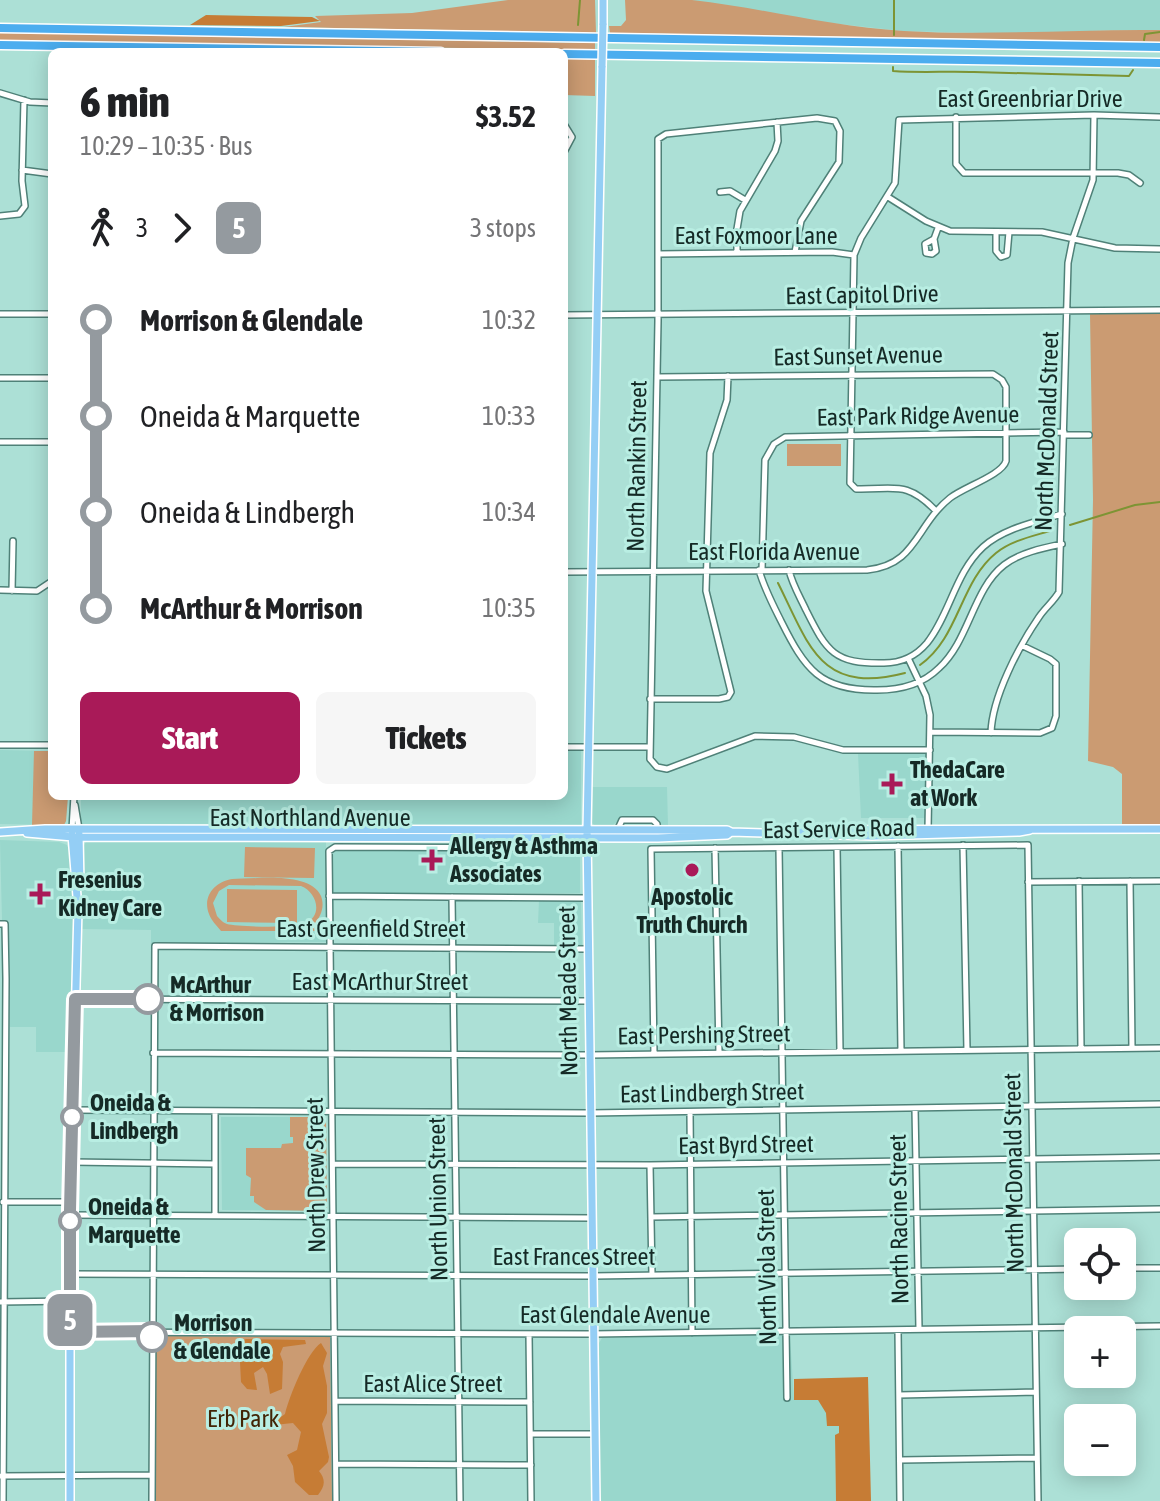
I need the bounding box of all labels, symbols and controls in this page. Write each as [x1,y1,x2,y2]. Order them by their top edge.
text: 6 min [80,76,170,126]
street label: East Greenbriar Drive [937,85,1123,112]
text: $3.52 [476,99,536,133]
text: 10:29 – 10:35 · Bus [80,131,252,161]
icon: walk [80,206,124,250]
icon: forward [160,206,204,250]
text: 5 [232,212,245,244]
text: 3 [136,213,148,243]
text: 3 stops [470,213,536,243]
street label: East Foxmoor Lane [674,222,838,249]
street label: East Capitol Drive [785,280,939,309]
text: Morrison & Glendale [140,303,363,337]
text: 10:32 [482,305,536,335]
street label: North McDonald Street [1030,330,1063,531]
street label: East Sunset Avenue [773,341,943,370]
street label: North Rankin Street [622,380,651,552]
text: Oneida & Marquette [140,399,360,433]
street label: East Park Ridge Avenue [816,400,1020,431]
text: 10:33 [482,401,536,431]
text: Oneida & Lindbergh [140,495,355,529]
text: 10:34 [482,497,536,527]
street label: East Florida Avenue [688,538,860,565]
text: McArthur & Morrison [140,591,363,625]
text: 10:35 [482,593,536,623]
button: Start [80,692,300,784]
button: Tickets [316,692,536,784]
place label: ThedaCare at Work [910,756,1005,811]
marker: ThedaCare at Work [881,773,903,795]
street label: East Northland Avenue [209,804,411,831]
street label: East Service Road [763,814,915,843]
place label: Allergy & Asthma Associates [449,832,598,887]
marker: Allergy & Asthma Associates [421,849,443,871]
marker: Apostolic Truth Church [683,861,701,879]
place label: Fresenius Kidney Care [58,866,162,921]
marker: Fresenius Kidney Care [29,883,51,905]
place label: Apostolic Truth Church [636,883,748,938]
street label: North Meade Street [553,905,582,1076]
street label: East Greenfield Street [276,915,466,942]
street label: East McArthur Street [292,968,468,995]
place label: McArthur & Morrison [170,971,264,1026]
marker: McArthur & Morrison [133,984,163,1014]
street label: East Pershing Street [617,1019,791,1050]
street label: North McDonald Street [998,1073,1029,1273]
street label: East Lindbergh Street [620,1077,805,1108]
place label: Oneida & Lindbergh [90,1089,178,1144]
street label: North Drew Street [301,1097,330,1253]
marker: Oneida & Lindbergh [61,1106,83,1128]
street label: North Union Street [423,1117,452,1281]
street label: East Byrd Street [678,1130,814,1159]
street label: North Racine Street [884,1134,913,1304]
street label: North Viola Street [752,1189,781,1345]
place label: Oneida & Marquette [88,1193,181,1248]
marker: Oneida & Marquette [59,1210,81,1232]
map controls [1064,1228,1136,1476]
button: locate [1064,1228,1136,1300]
street label: East Frances Street [493,1243,656,1270]
line badge: 5 [44,1294,96,1346]
street label: East Glendale Avenue [520,1301,710,1328]
text: 5 [63,1304,77,1336]
place label: Morrison & Glendale [174,1309,271,1364]
button: + [1064,1316,1136,1388]
marker: Morrison & Glendale [137,1322,167,1352]
street label: East Alice Street [363,1370,503,1397]
button: − [1064,1404,1136,1476]
park label: Erb Park [207,1405,279,1432]

